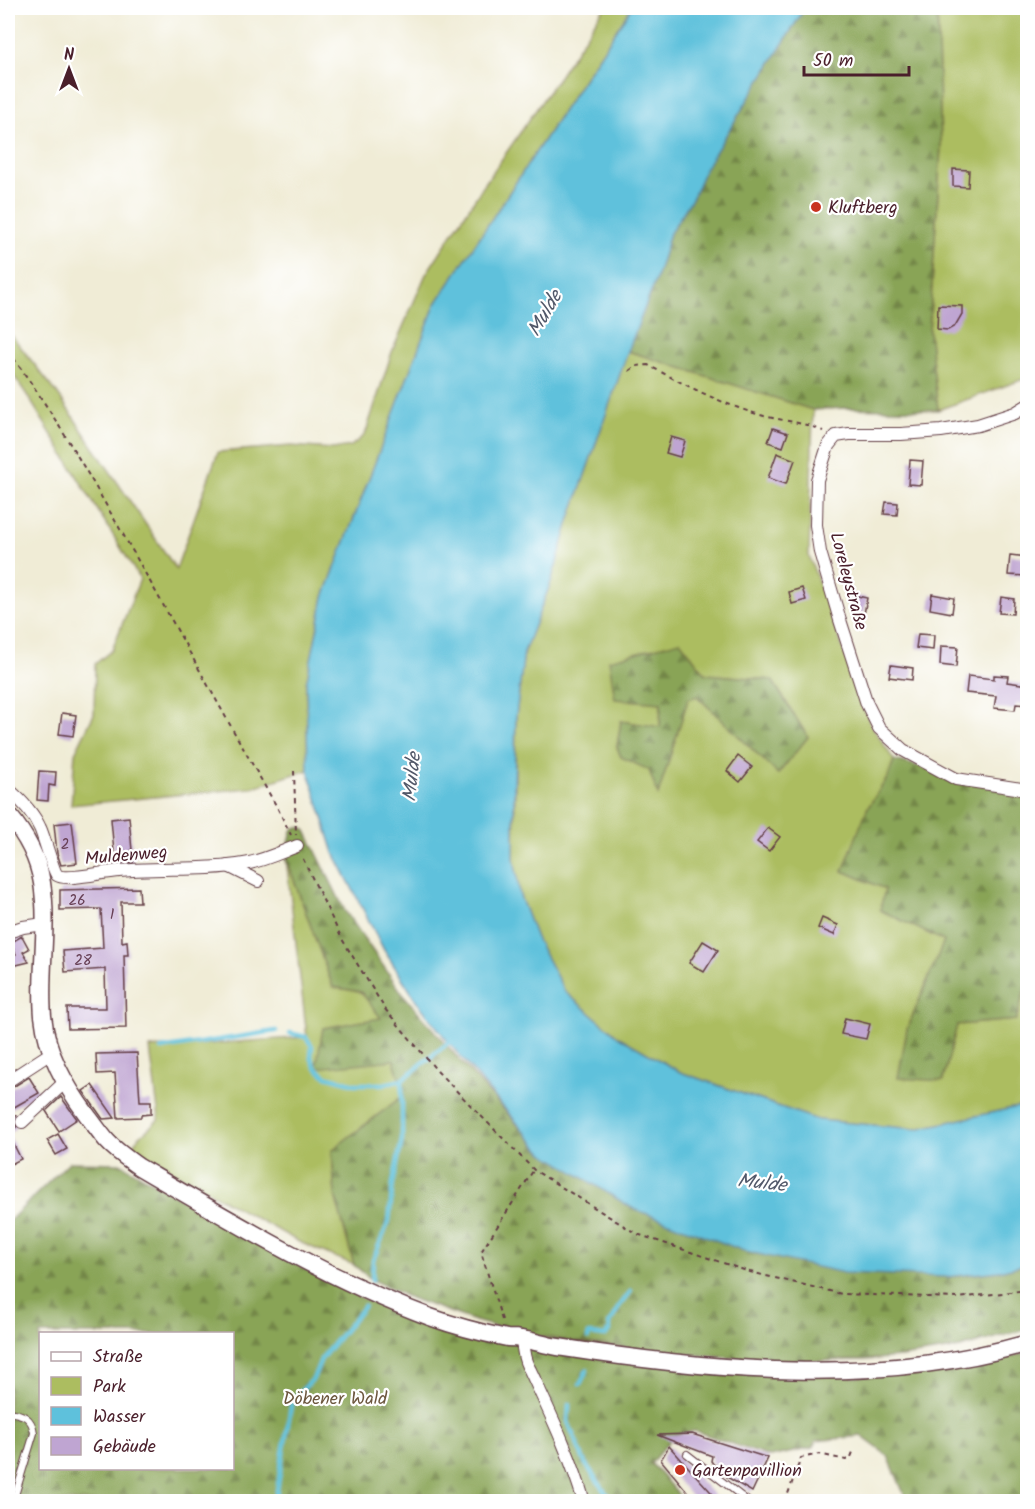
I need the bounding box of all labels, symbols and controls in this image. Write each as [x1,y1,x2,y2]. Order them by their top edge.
north arrow [39,39,99,99]
scale bar [804,39,909,77]
text: N [64,43,74,68]
text: 50 m [813,47,853,76]
place label: Kluftberg [828,194,898,223]
marker: Kluftberg [809,200,823,214]
water label: Mulde [520,283,573,343]
street label: Loreleystraße [821,529,875,634]
water label: Mulde [395,749,432,803]
house number: 2 [61,833,69,857]
street label: Muldenweg [84,838,169,875]
house number: 26 [68,889,86,913]
house number: 1 [110,903,115,927]
house number: 28 [74,949,93,973]
water label: Mulde [736,1166,790,1203]
legend [39,1332,234,1470]
text: Straße [93,1343,143,1372]
text: Park [93,1373,126,1402]
park label: Döbener Wald [283,1385,388,1414]
text: Wasser [93,1403,146,1432]
text: Gebäude [93,1433,156,1462]
place label: Gartenpavillion [692,1457,802,1486]
marker: Gartenpavillion [673,1463,687,1477]

